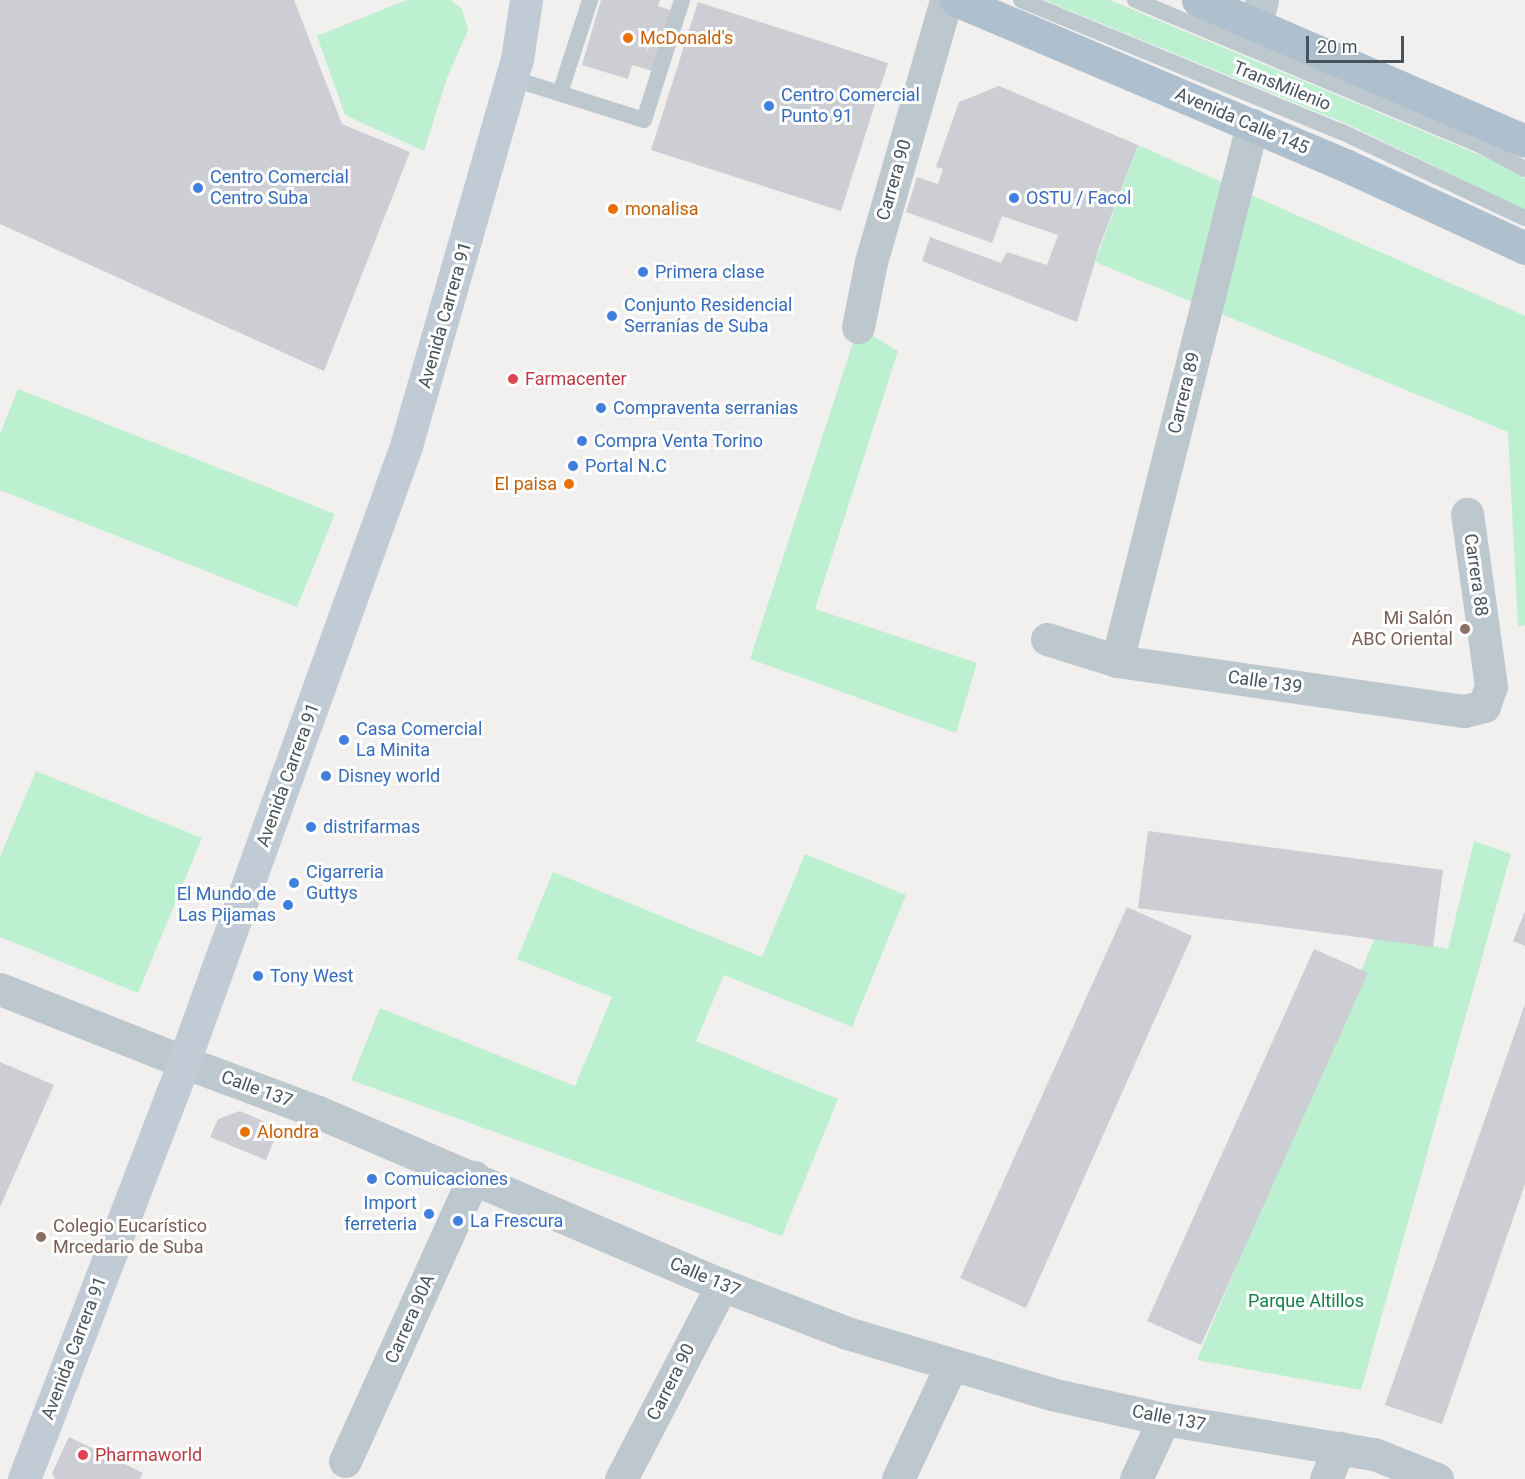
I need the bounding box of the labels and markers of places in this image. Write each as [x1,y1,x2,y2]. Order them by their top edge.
place label: McDonald's [640,27,733,49]
marker: McDonald's [621,31,635,45]
place label: Centro Comercial Punto 91 [781,85,920,128]
marker: Centro Comercial Punto 91 [762,99,776,113]
place label: Centro Comercial Centro Suba [210,167,349,210]
marker: Centro Comercial Centro Suba [191,181,205,195]
place label: OSTU / Facol [1026,187,1131,209]
marker: OSTU / Facol [1007,191,1021,205]
place label: monalisa [625,198,699,220]
marker: monalisa [606,202,620,216]
place label: Primera clase [655,261,765,283]
marker: Primera clase [636,265,650,279]
place label: Conjunto Residencial Serranías de Suba [624,295,792,338]
marker: Conjunto Residencial Serranías de Suba [605,309,619,323]
place label: Farmacenter [525,368,627,390]
marker: Farmacenter [506,372,520,386]
place label: Compraventa serranias [613,397,798,419]
marker: Compraventa serranias [594,401,608,415]
place label: Compra Venta Torino [594,430,763,452]
marker: Compra Venta Torino [575,434,589,448]
place label: Portal N.C [585,455,667,477]
marker: Portal N.C [566,459,580,473]
place label: El paisa [495,473,557,495]
marker: El paisa [562,477,576,491]
place label: Mi Salón ABC Oriental [1351,608,1453,650]
marker: Mi Salón ABC Oriental [1458,622,1472,636]
place label: Casa Comercial La Minita [356,719,482,762]
marker: Casa Comercial La Minita [337,733,351,747]
place label: Disney world [338,765,440,787]
marker: Disney world [319,769,333,783]
place label: distrifarmas [323,816,420,838]
marker: distrifarmas [304,820,318,834]
place label: Cigarreria Guttys [306,862,384,904]
marker: Cigarreria Guttys [287,876,301,890]
place label: El Mundo de Las Pijamas [177,884,276,926]
marker: El Mundo de Las Pijamas [281,898,295,912]
place label: Tony West [270,965,353,987]
marker: Tony West [251,969,265,983]
place label: Alondra [257,1121,319,1143]
marker: Alondra [238,1125,252,1139]
place label: Comuicaciones [384,1168,508,1190]
marker: Comuicaciones [365,1172,379,1186]
place label: Import ferreteria [344,1193,417,1236]
marker: Import ferreteria [422,1207,436,1221]
place label: La Frescura [470,1210,563,1232]
marker: La Frescura [451,1214,465,1228]
place label: Colegio Eucarístico Mrcedario de Suba [53,1216,207,1258]
marker: Colegio Eucarístico Mrcedario de Suba [34,1230,48,1244]
place label: Pharmaworld [95,1444,202,1466]
marker: Pharmaworld [76,1448,90,1462]

